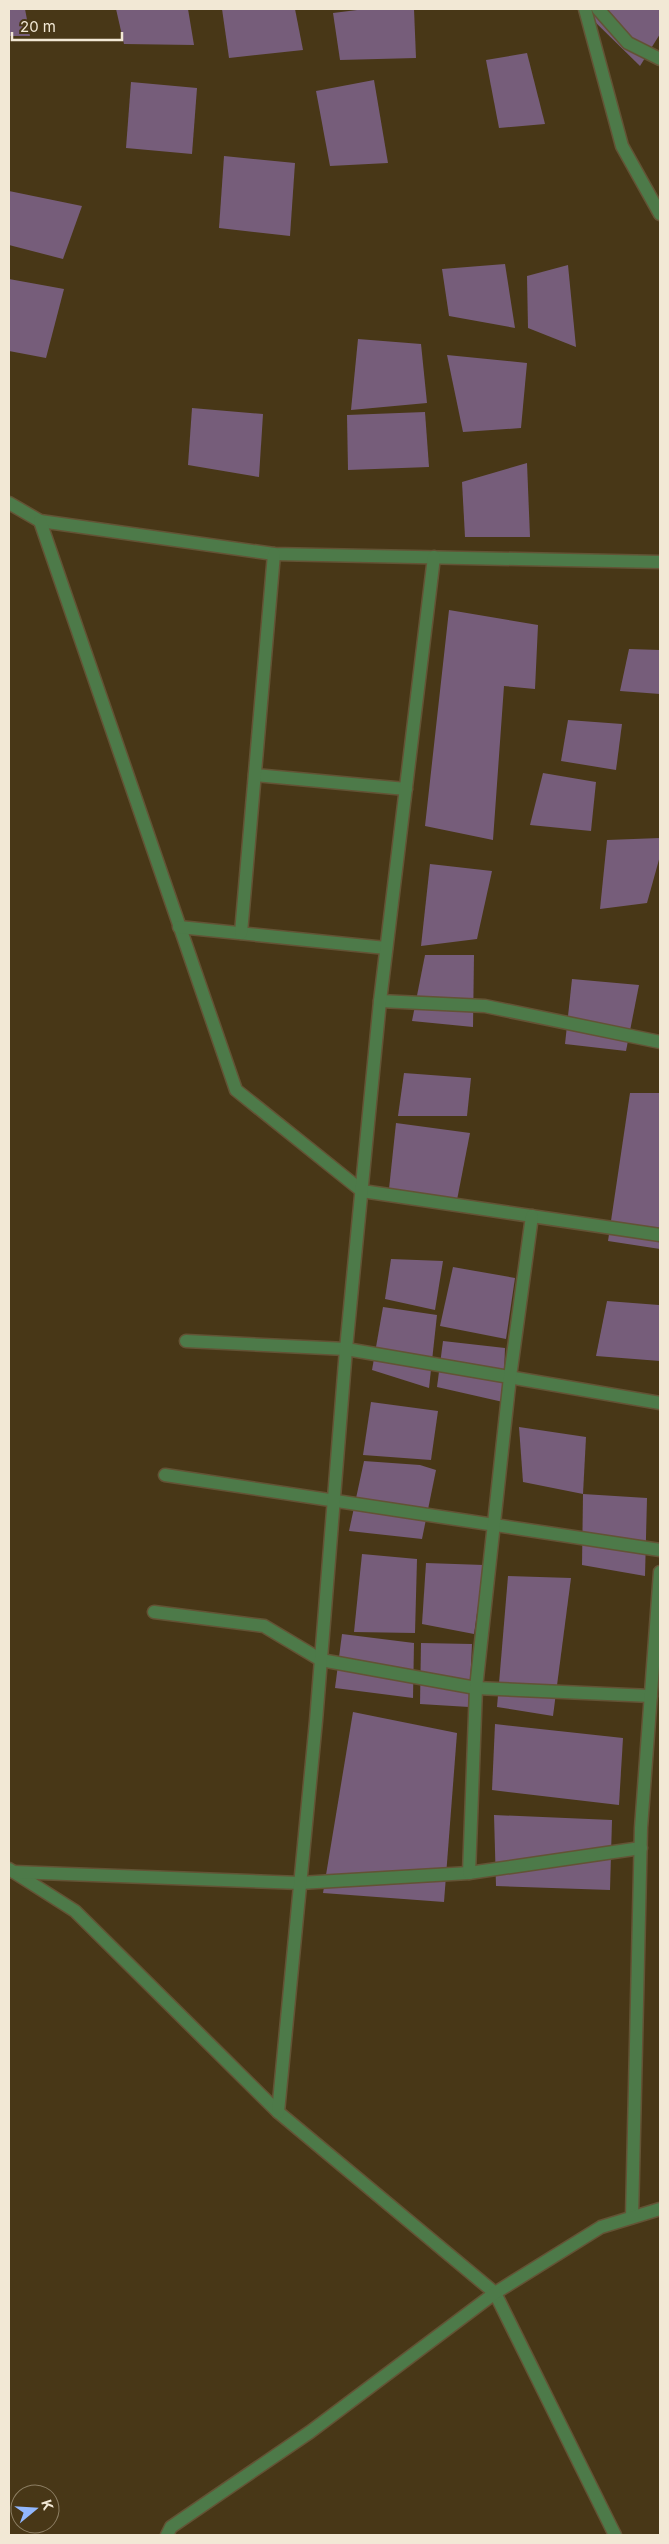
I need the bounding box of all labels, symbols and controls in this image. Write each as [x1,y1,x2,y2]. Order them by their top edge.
scale bar [12,10,122,42]
text: 20 m [20,17,56,36]
north arrow [10,2484,60,2534]
text: K [38,2497,57,2512]

